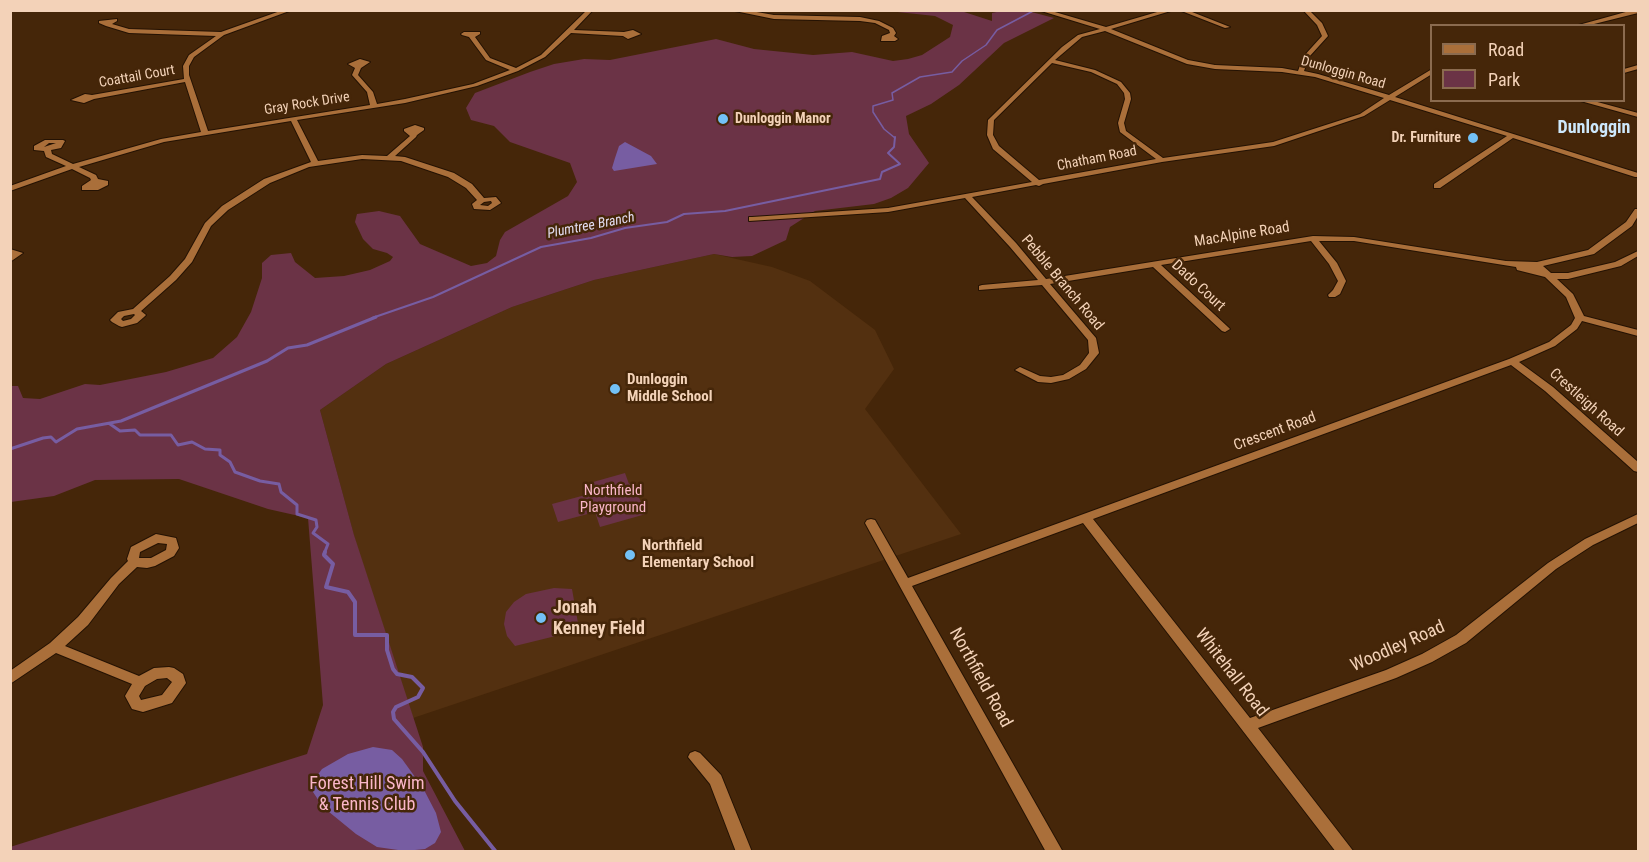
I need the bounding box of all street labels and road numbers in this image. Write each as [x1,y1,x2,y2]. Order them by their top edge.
street label: Dunloggin Road [1299,53,1387,93]
street label: Coattail Court [98,62,176,92]
street label: Gray Rock Drive [263,89,351,119]
street label: Chatham Road [1056,143,1138,175]
street label: MacAlpine Road [1193,219,1291,251]
street label: Pebble Branch Road [1017,232,1107,334]
street label: Dado Court [1167,257,1229,315]
street label: Crestleigh Road [1545,365,1627,441]
street label: Crescent Road [1232,409,1318,455]
street label: Woodley Road [1348,617,1448,677]
street label: Northfield Road [944,624,1016,732]
street label: Whitehall Road [1190,625,1272,721]

